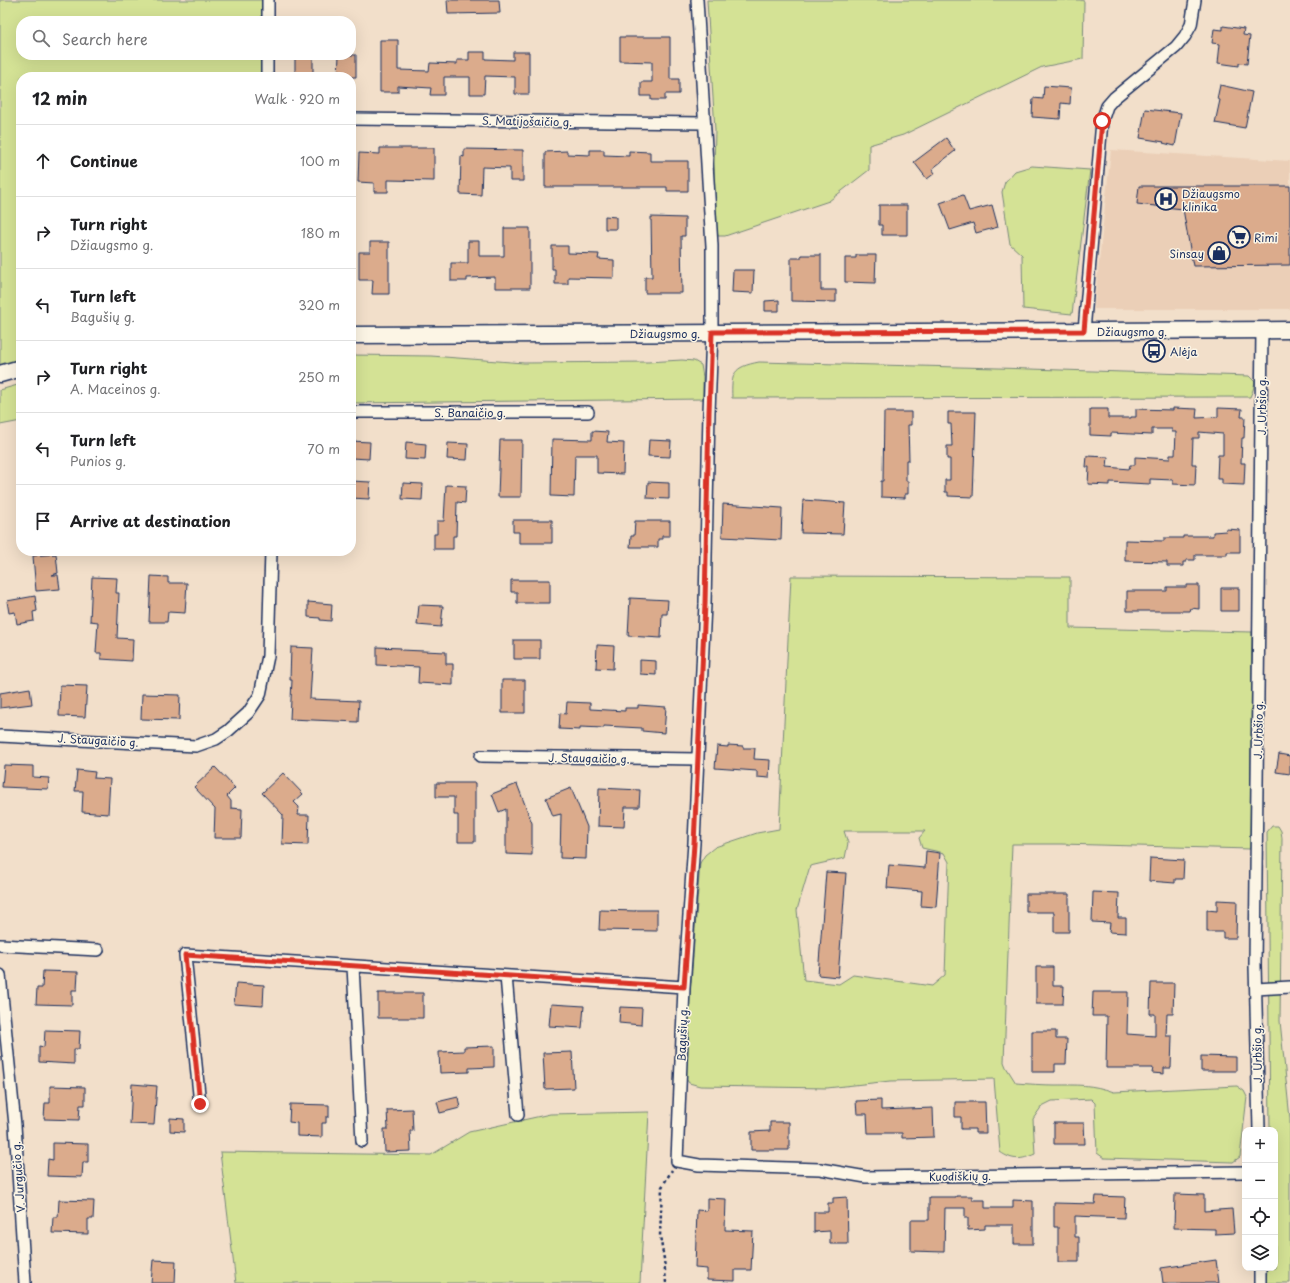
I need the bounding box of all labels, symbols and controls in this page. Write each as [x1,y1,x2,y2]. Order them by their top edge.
search box [16,16,356,60]
icon: search [30,27,52,49]
text: Search here [62,27,148,50]
text: 12 min [32,85,87,111]
text: Walk · 920 m [254,89,340,108]
street label: S. Matijošaičio g. [482,112,572,130]
route start [1093,112,1111,130]
text: Continue [70,149,138,172]
icon: ahead [32,150,54,172]
text: 100 m [300,151,340,170]
place label: Džiaugsmo klinika [1182,185,1240,215]
hospital icon: Džiaugsmo klinika [1153,186,1179,212]
text: Turn right [70,212,147,235]
icon: right [32,222,54,244]
text: 180 m [301,223,340,242]
supermarket icon: Rimi [1226,224,1252,250]
place label: Rimi [1254,229,1278,246]
text: Džiaugsmo g. [70,235,153,254]
shop icon: Sinsay [1206,240,1232,266]
place label: Sinsay [1169,245,1204,262]
text: Turn left [70,284,136,307]
icon: left [32,294,54,316]
text: 320 m [298,295,340,314]
text: Bagušių g. [70,307,135,326]
street label: Džiaugsmo g. [1097,323,1167,340]
street label: Džiaugsmo g. [630,325,700,342]
bus stop icon: Alėja [1141,338,1167,364]
place label: Alėja [1170,343,1197,360]
text: Turn right [70,356,147,379]
icon: right [32,366,54,388]
text: 250 m [298,367,340,386]
street label: J. Urbšio g. [1253,377,1270,435]
text: A. Maceinos g. [70,379,161,398]
street label: S. Banaičio g. [434,404,506,421]
text: Turn left [70,428,136,451]
icon: left [32,438,54,460]
text: 70 m [307,439,340,458]
text: Punios g. [70,451,126,470]
text: Arrive at destination [70,509,231,532]
icon: arrive [32,510,54,532]
street label: J. Urbšio g. [1249,701,1267,759]
street label: J. Staugaičio g. [57,729,139,751]
street label: J. Staugaičio g. [548,749,630,767]
street label: Bagušių g. [673,1006,691,1062]
street label: J. Urbšio g. [1248,1025,1266,1083]
route end [191,1095,209,1113]
map controls [1242,1127,1278,1271]
button: + [1242,1127,1278,1163]
street label: V. Jurgučio g. [7,1141,29,1213]
button: − [1242,1163,1278,1199]
street label: Kuodiškių g. [929,1167,991,1185]
button: locate [1242,1199,1278,1235]
button: layers [1242,1235,1278,1271]

